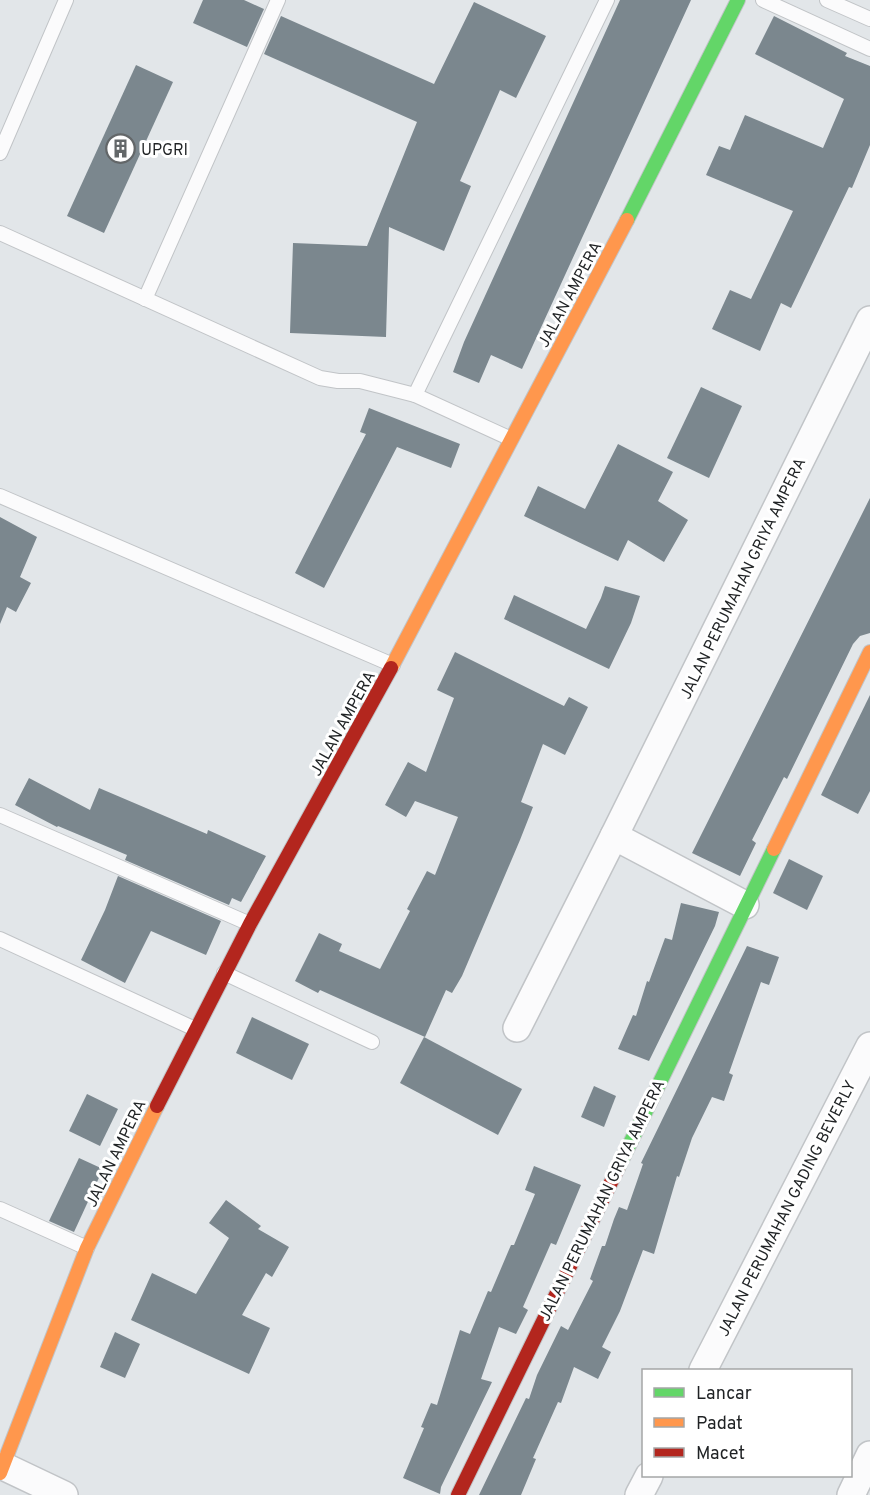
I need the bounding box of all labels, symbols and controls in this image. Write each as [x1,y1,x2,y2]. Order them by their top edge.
building icon: UPGRI [104,133,136,165]
place label: UPGRI [141,141,188,161]
street label: JALAN AMPERA [534,239,607,351]
street label: JALAN PERUMAHAN GRIYA AMPERA [676,455,811,703]
street label: JALAN AMPERA [307,668,381,780]
street label: JALAN PERUMAHAN GRIYA AMPERA [535,1077,670,1325]
street label: JALAN PERUMAHAN GADING BEVERLY [714,1078,861,1340]
street label: JALAN AMPERA [82,1097,151,1211]
legend [642,1369,852,1477]
text: Lancar [696,1383,752,1406]
text: Padat [696,1413,743,1436]
text: Macet [696,1443,745,1466]

